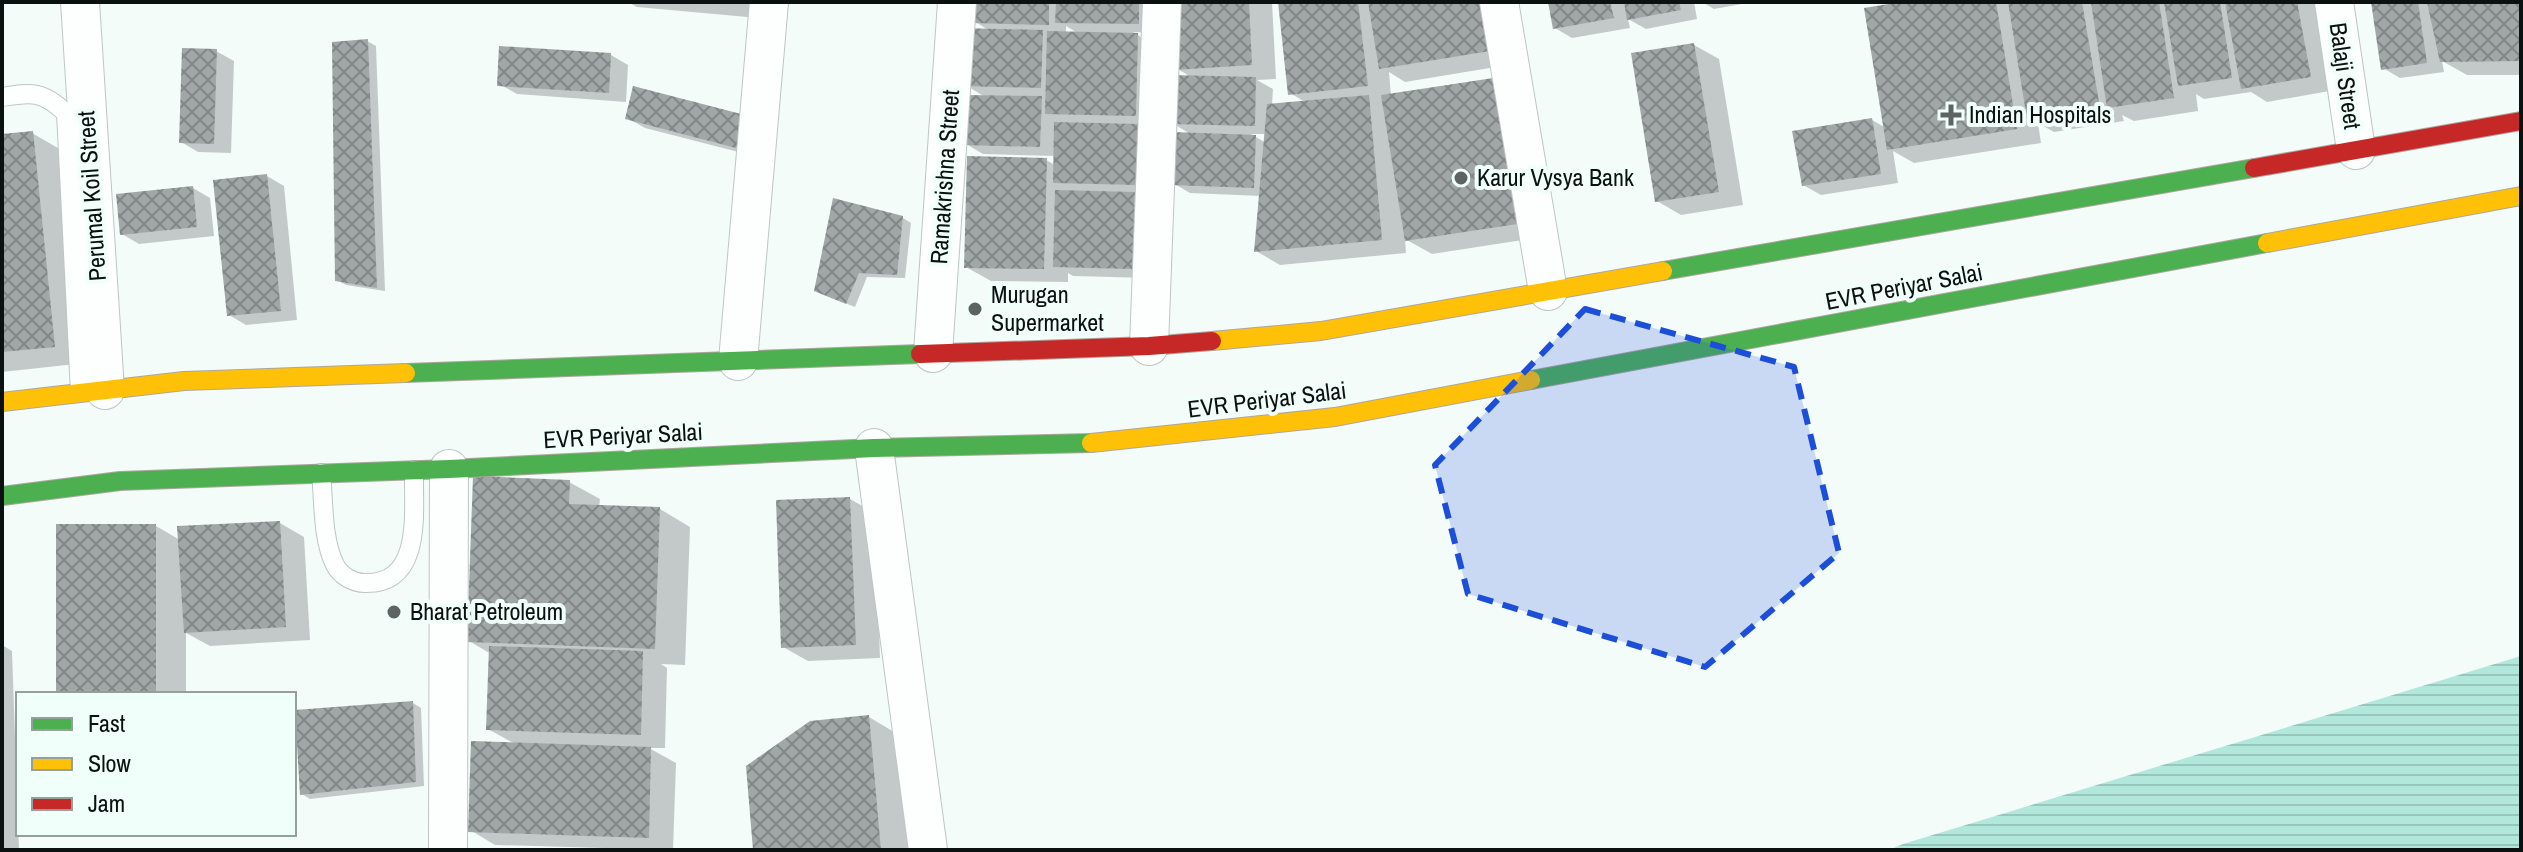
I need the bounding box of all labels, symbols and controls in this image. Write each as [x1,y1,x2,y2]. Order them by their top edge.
street label: Balaji Street [2323,21,2369,132]
street label: Ramakrishna Street [922,88,966,265]
place label: Indian Hospitals [1969,98,2111,130]
marker: Indian Hospitals [1940,104,1962,126]
street label: Perumal Koil Street [69,109,113,282]
place label: Karur Vysya Bank [1477,161,1634,193]
marker: Karur Vysya Bank [1452,169,1470,187]
street label: EVR Periyar Salai [1822,255,1985,317]
place label: Murugan Supermarket [991,278,1104,338]
marker: Murugan Supermarket [966,300,984,318]
street label: EVR Periyar Salai [1186,373,1348,425]
street label: EVR Periyar Salai [542,415,704,455]
place label: Bharat Petroleum [410,595,563,627]
marker: Bharat Petroleum [385,603,403,621]
legend [16,692,296,836]
text: Fast [88,707,126,739]
text: Slow [88,747,131,779]
text: Jam [88,787,125,819]

